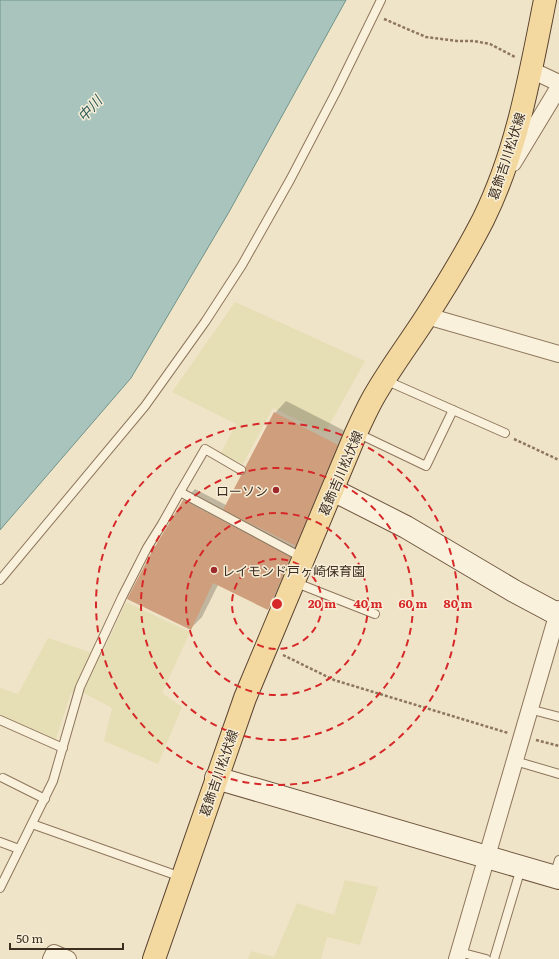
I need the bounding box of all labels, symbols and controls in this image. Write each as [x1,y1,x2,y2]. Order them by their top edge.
water label: 中川 [72,89,107,125]
street label: 葛飾吉川松伏線 [483,110,529,202]
street label: 葛飾吉川松伏線 [313,427,367,519]
place label: ローソン [216,481,268,500]
marker: ローソン [271,485,281,495]
place label: レイモンド戸ヶ崎保育園 [222,561,365,580]
marker: レイモンド戸ヶ崎保育園 [209,565,219,575]
text: 20 m [308,594,336,612]
text: 40 m [354,594,383,612]
text: 60 m [399,594,427,612]
text: 80 m [444,594,472,612]
centre of rings [270,597,284,611]
street label: 葛飾吉川松伏線 [194,727,242,819]
scale bar [10,925,123,951]
text: 50 m [16,929,43,947]

